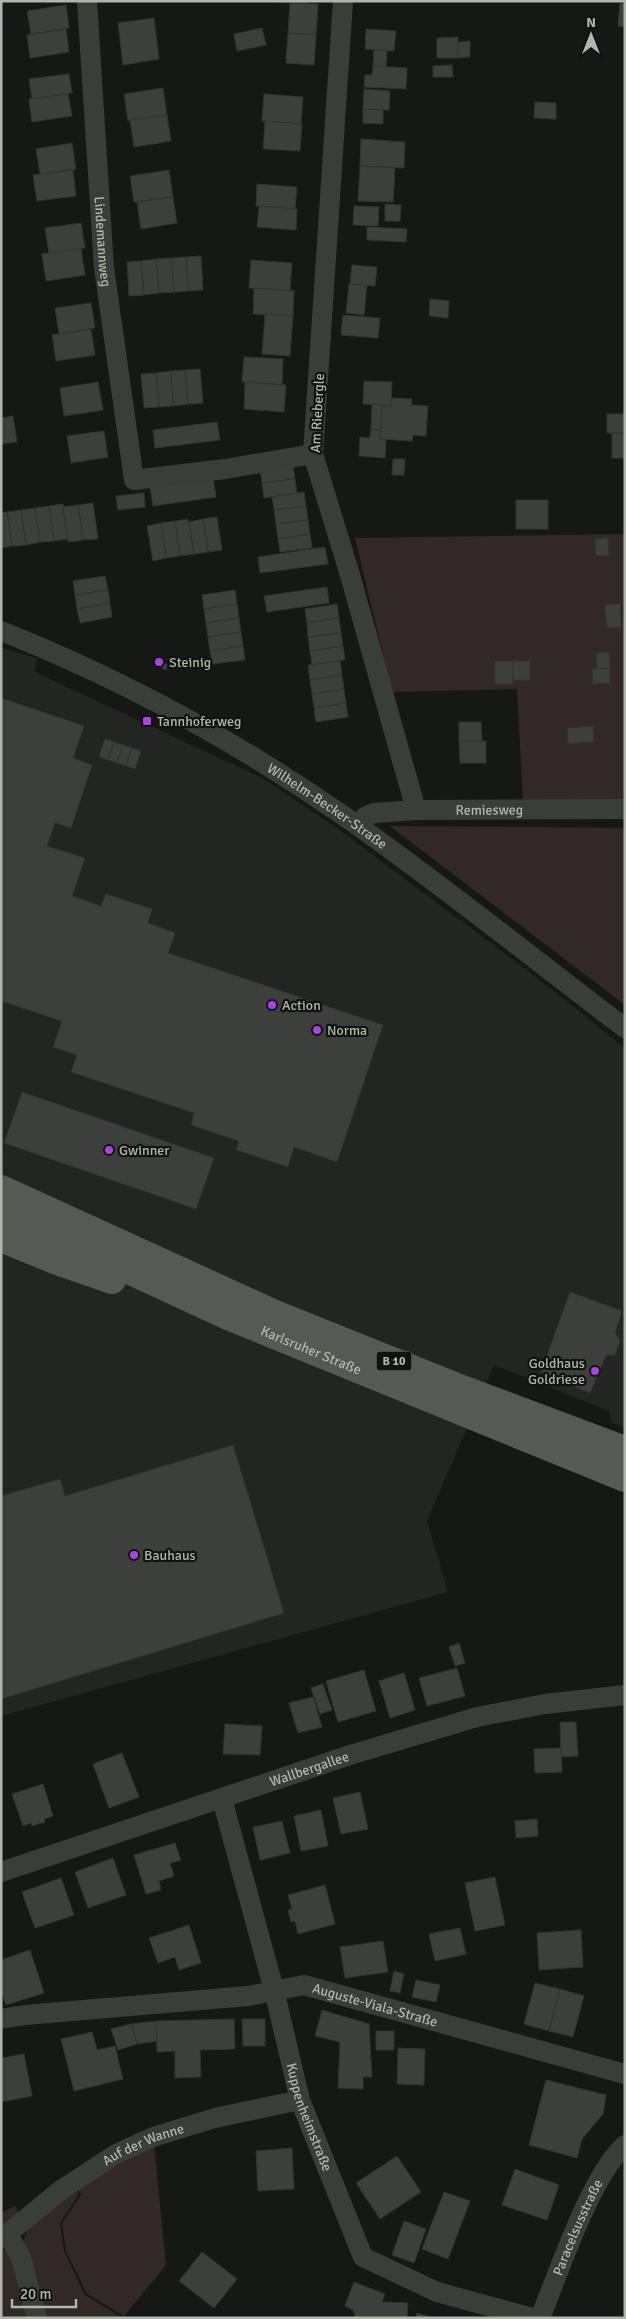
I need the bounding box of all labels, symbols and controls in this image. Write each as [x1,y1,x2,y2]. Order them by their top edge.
north arrow [566,10,616,60]
text: N [586,14,596,31]
street label: Lindemannweg [90,196,115,288]
street label: Am Riebergle [307,373,328,453]
place label: Steinig [169,654,211,671]
marker: Steinig [153,656,165,668]
place label: Tannhoferweg [157,713,241,730]
marker: Tannhoferweg [141,715,153,727]
street label: Wilhelm-Becker-Straße [264,760,390,853]
street label: Remiesweg [455,801,523,819]
place label: Action [282,997,321,1014]
marker: Action [266,999,278,1011]
place label: Norma [327,1022,367,1039]
marker: Norma [311,1024,323,1036]
place label: Gwinner [119,1142,170,1159]
marker: Gwinner [103,1144,115,1156]
street label: Karlsruher Straße [258,1322,364,1379]
road number: B 10 [376,1352,412,1370]
place label: Goldhaus Goldriese [528,1355,585,1388]
marker: Goldhaus Goldriese [589,1365,601,1377]
place label: Bauhaus [144,1547,196,1564]
marker: Bauhaus [128,1549,140,1561]
street label: Wallbergallee [267,1748,351,1790]
street label: Auguste-Viala-Straße [310,1980,440,2031]
street label: Kuppenheimstraße [283,2061,336,2174]
street label: Auf der Wanne [99,2120,186,2170]
street label: Paracelsusstraße [549,2176,607,2278]
scale bar [12,2276,76,2308]
text: 20 m [20,2285,51,2303]

